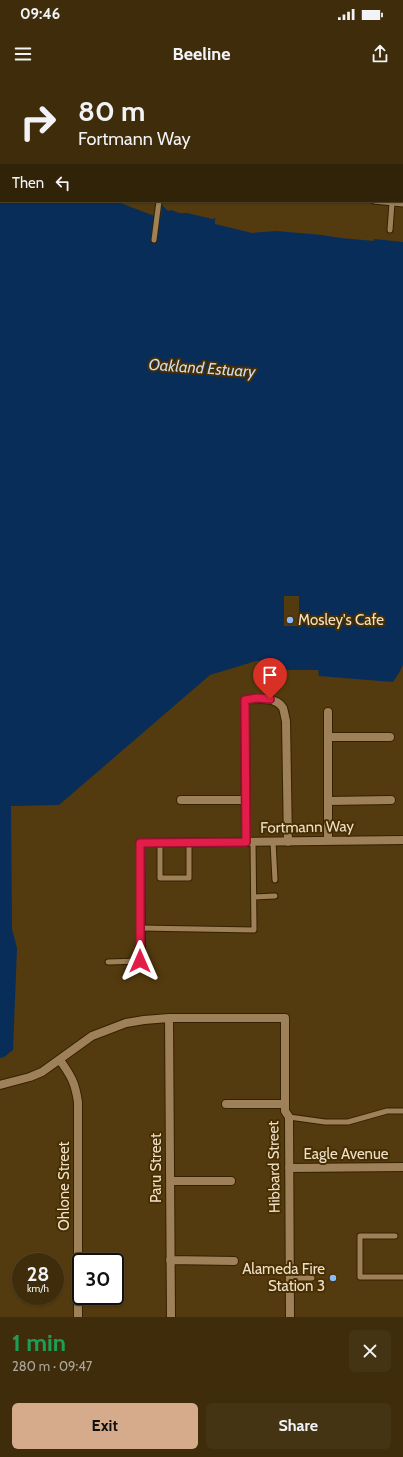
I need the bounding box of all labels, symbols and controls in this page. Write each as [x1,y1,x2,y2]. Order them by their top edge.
text: 09:46 [20,5,60,23]
icon: menu [12,43,34,65]
text: Beeline [172,43,231,65]
icon: share [369,43,391,65]
text: 80 m [78,94,145,128]
icon: right [12,96,64,148]
text: Fortmann Way [78,128,191,150]
icon: left [52,172,74,194]
text: Then [12,174,44,192]
water label: Oakland Estuary [148,355,257,381]
place label: Mosley's Cafe [298,611,384,629]
marker: Mosley's Cafe [285,615,295,625]
pin [253,658,287,699]
icon: arrive [259,664,281,686]
street label: Fortmann Way [260,817,354,837]
position arrow [119,940,161,982]
street label: Hibbard Street [264,1121,284,1213]
street label: Paru Street [147,1133,165,1203]
street label: Ohlone Street [55,1141,73,1231]
street label: Eagle Avenue [303,1145,389,1163]
speed limit sign: 30 [72,1253,124,1305]
place label: Alameda Fire Station 3 [242,1260,325,1295]
text: 28 [27,1262,49,1286]
marker: Alameda Fire Station 3 [328,1273,338,1283]
text: km/h [27,1282,49,1295]
text: 1 min [12,1328,66,1357]
button: close [349,1330,391,1372]
text: 280 m · 09:47 [12,1358,92,1374]
button: Exit [12,1403,198,1449]
button: Share [206,1403,391,1449]

